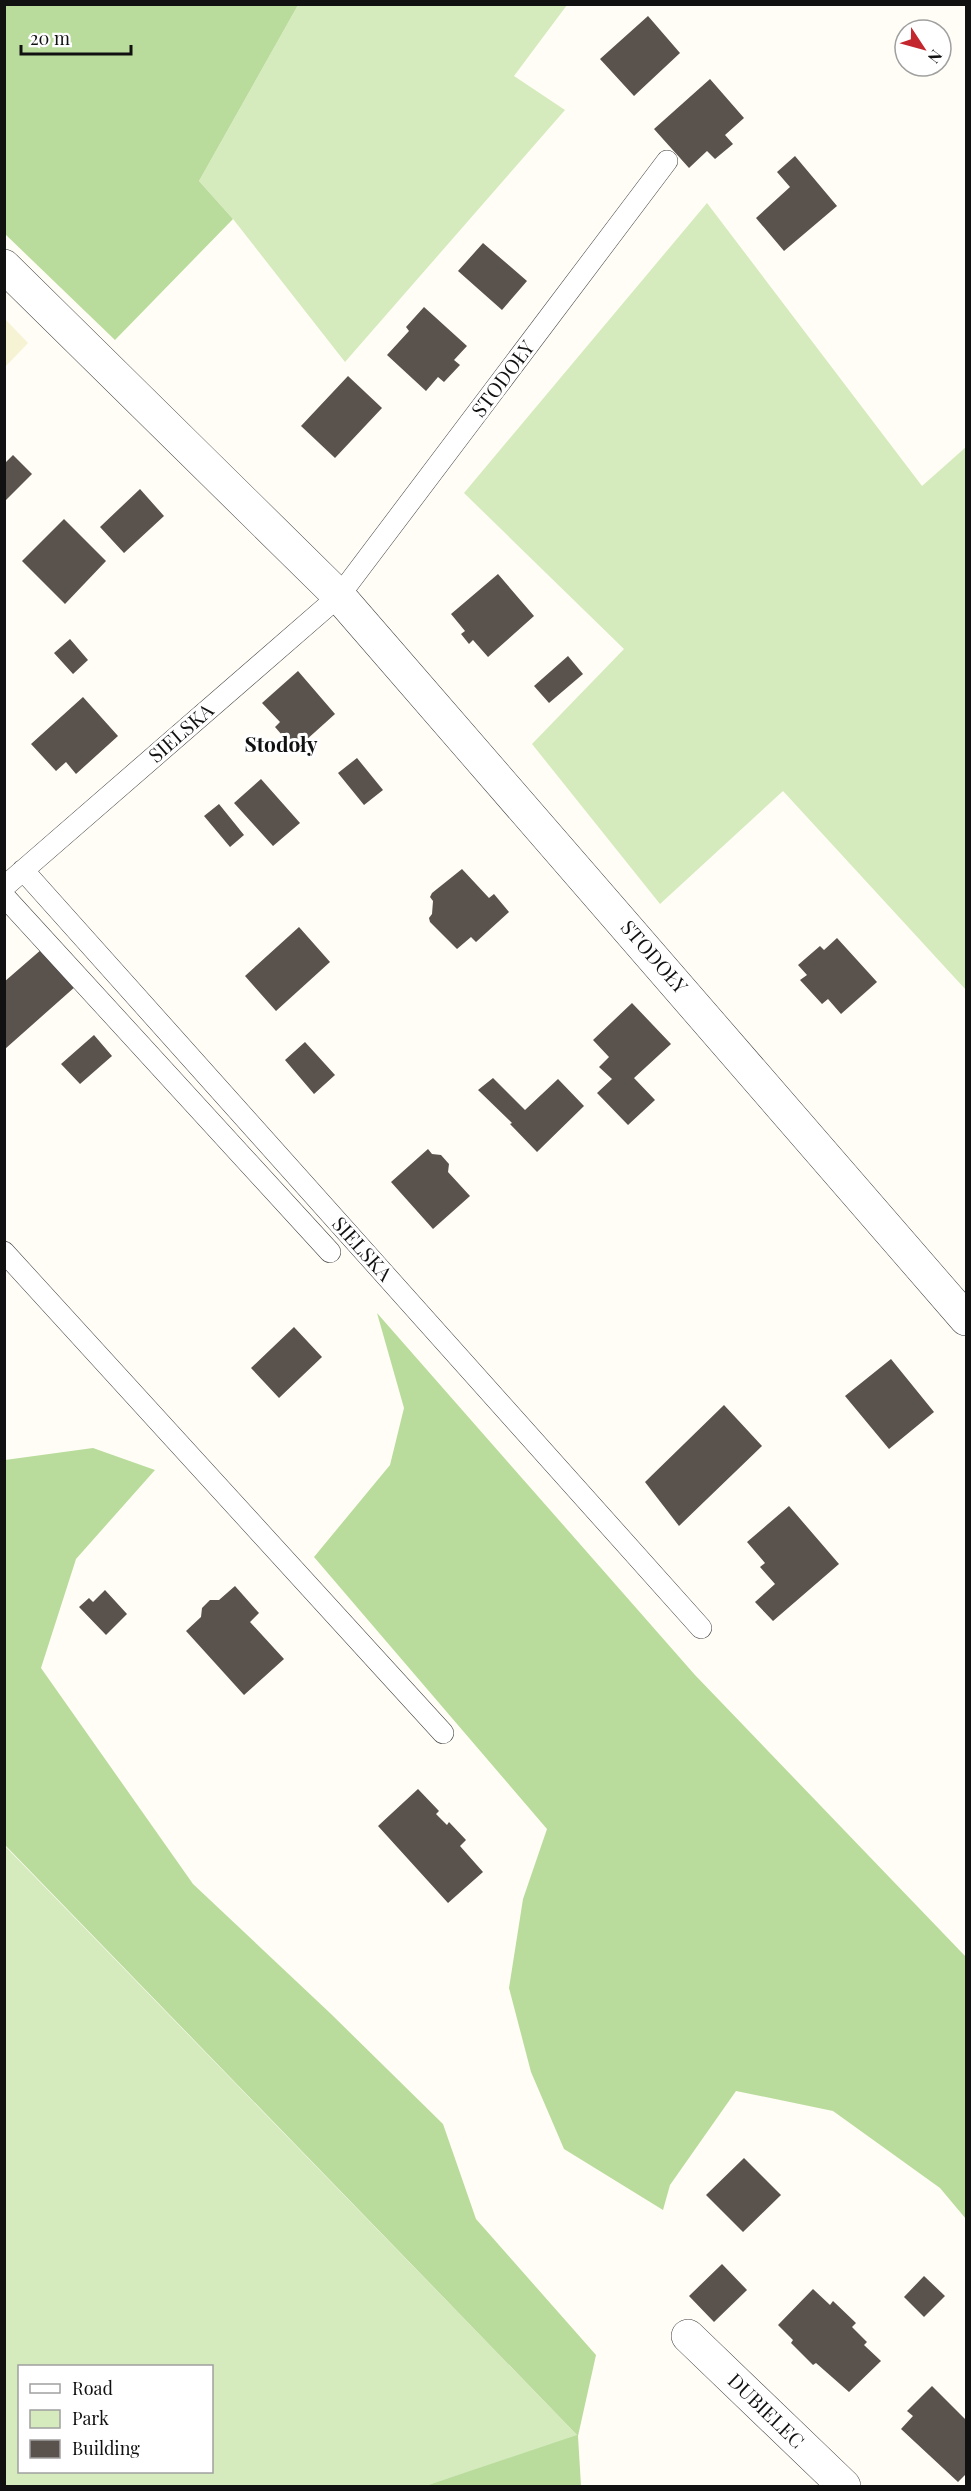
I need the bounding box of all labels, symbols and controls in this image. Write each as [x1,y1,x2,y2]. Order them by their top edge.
scale bar [21,18,130,56]
north arrow [893,18,953,78]
text: 20 m [30,26,70,50]
text: N [923,46,947,68]
street label: STODOŁY [464,334,540,422]
street label: SIELSKA [142,696,219,768]
district label: Stodoły [244,729,318,757]
street label: STODOŁY [616,914,695,999]
street label: SIELSKA [327,1210,400,1286]
legend [18,2365,213,2473]
street label: DUBIELEC [723,2367,811,2453]
text: Road [72,2376,113,2400]
text: Park [72,2406,109,2430]
text: Building [72,2436,140,2460]

